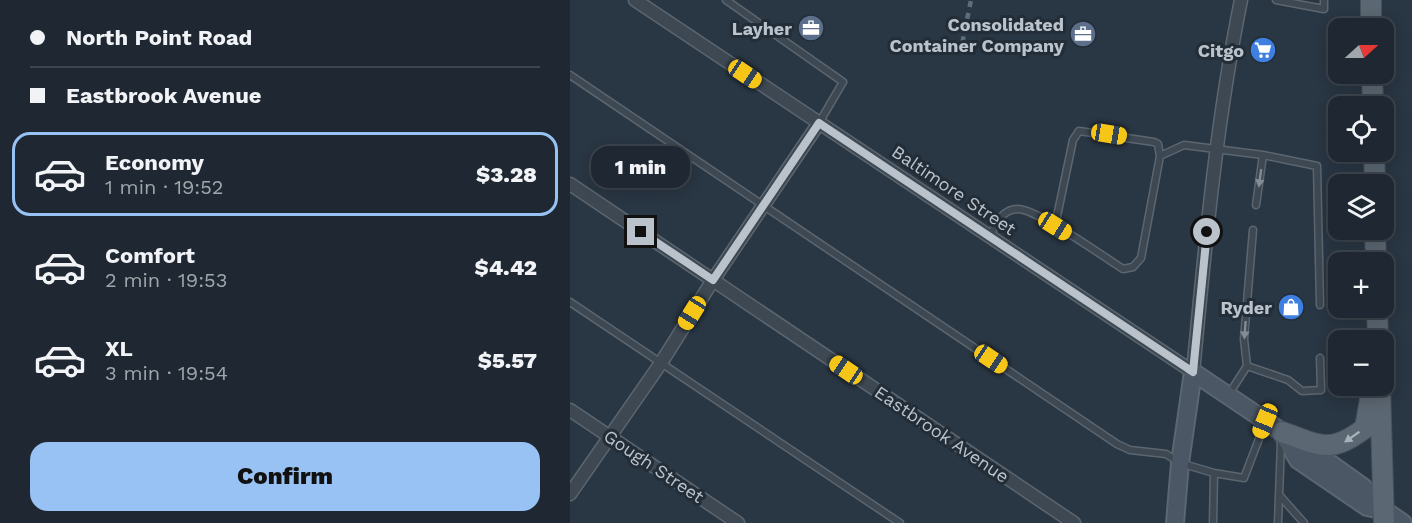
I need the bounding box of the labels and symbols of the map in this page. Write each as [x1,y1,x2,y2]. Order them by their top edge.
office icon: Layher [796,13,826,43]
place label: Consolidated Container Company [889,14,1065,56]
place label: Layher [732,18,792,39]
north arrow [1328,18,1394,84]
office icon: Consolidated Container Company [1068,19,1098,49]
supermarket icon: Citgo [1248,35,1278,65]
place label: Citgo [1198,40,1244,61]
car [725,56,765,92]
car [1090,122,1128,146]
street label: Baltimore Street [888,141,1020,240]
callout: 1 min [592,145,691,187]
one-way arrow [1255,168,1264,187]
car [1035,209,1075,243]
route end [627,218,654,245]
route start [1193,218,1220,245]
shop icon: Ryder [1276,292,1306,322]
car [675,293,709,333]
place label: Ryder [1220,297,1272,318]
one-way arrow [1240,320,1250,339]
car [971,341,1011,377]
car [826,352,866,388]
street label: Eastbrook Avenue [871,381,1013,487]
car [1250,401,1280,441]
street label: Gough Street [600,425,708,507]
one-way arrow [1345,431,1361,443]

